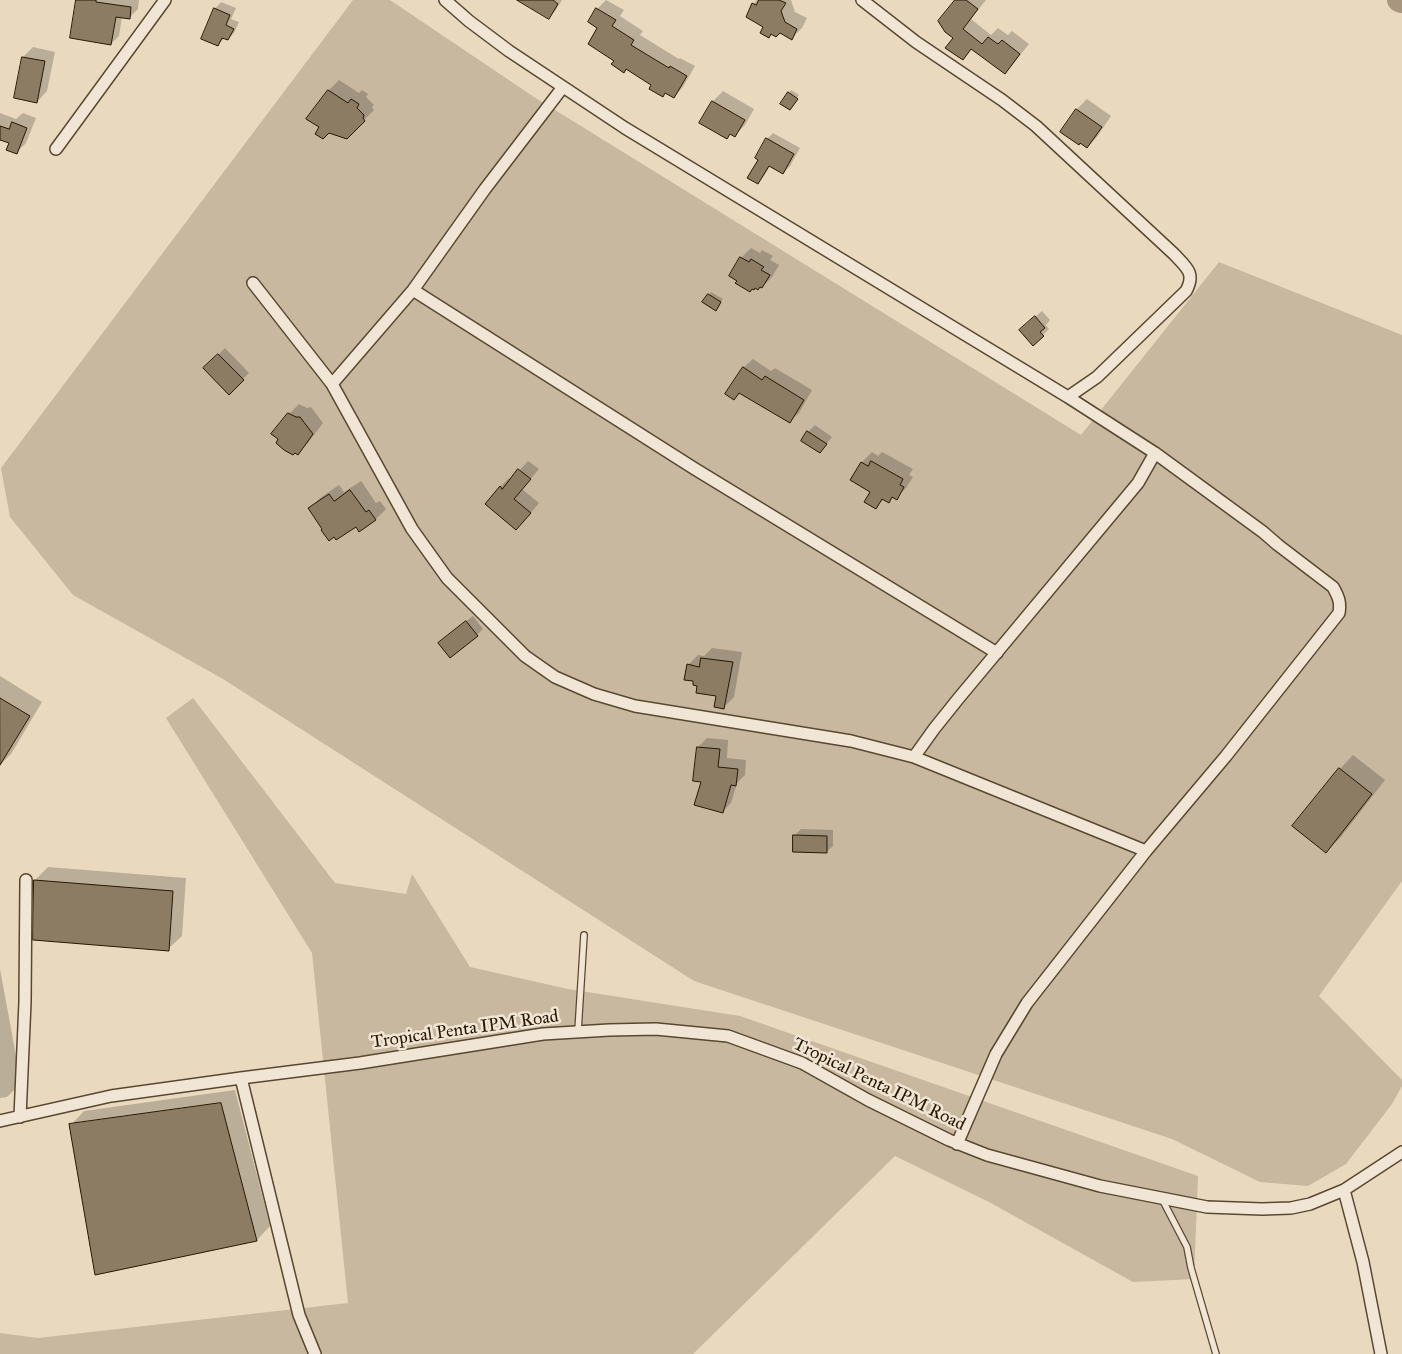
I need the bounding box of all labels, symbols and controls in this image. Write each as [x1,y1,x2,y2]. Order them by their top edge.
street label: Tropical Penta IPM Road [370,1006,560,1054]
street label: Tropical Penta IPM Road [789,1034,969,1136]

